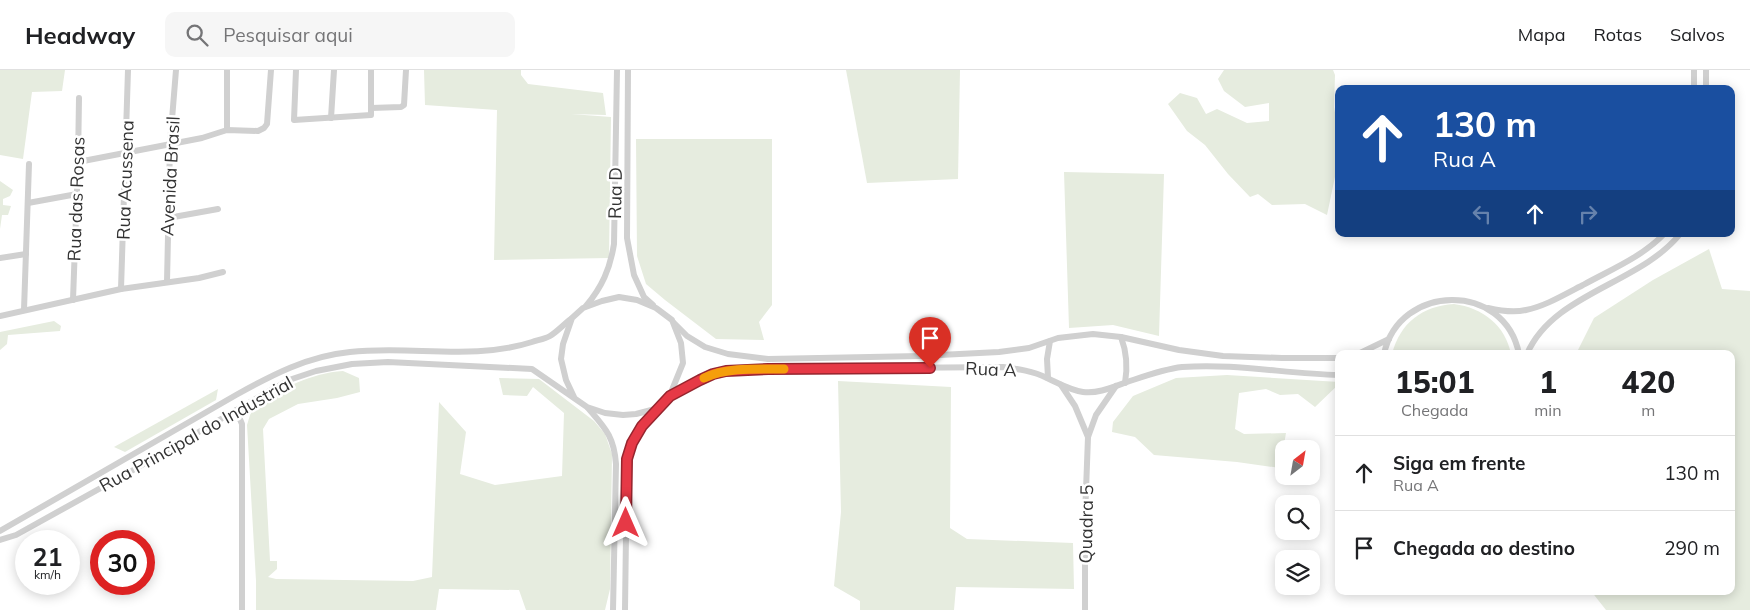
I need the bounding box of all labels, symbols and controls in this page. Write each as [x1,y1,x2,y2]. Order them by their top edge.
search box [165,12,515,57]
text: Headway [25,20,135,50]
icon: search [183,21,211,49]
text: Pesquisar aqui [223,23,353,47]
text: Mapa [1518,23,1566,46]
text: Rotas [1594,23,1642,46]
text: Salvos [1670,23,1725,46]
text: 130 m [1433,102,1537,146]
icon: ahead [1350,105,1415,170]
street label: Avenida Brasil [155,115,185,237]
street label: Rua Acussena [111,120,139,240]
street label: Rua das Rosas [62,136,90,262]
text: Rua A [1433,145,1496,173]
street label: Rua D [603,167,627,219]
icon: left [1468,200,1496,228]
icon: ahead [1521,200,1549,228]
icon: right [1574,200,1602,228]
pin [909,317,951,368]
icon: arrive [916,324,944,352]
street label: Rua A [965,357,1017,381]
text: 15:01 [1395,363,1475,401]
text: 1 [1539,363,1557,401]
text: 420 [1621,363,1675,401]
street label: Rua Principal do Industrial [95,371,297,497]
text: Chegada [1401,400,1468,420]
text: min [1534,400,1562,420]
text: m [1641,400,1655,420]
north arrow [1275,440,1320,485]
map controls [1275,440,1320,595]
text: Siga em frente [1393,451,1525,475]
icon: ahead [1350,459,1378,487]
text: 130 m [1664,461,1720,485]
text: Rua A [1393,475,1439,495]
street label: Quadra 5 [1074,484,1098,564]
button: search [1275,495,1320,540]
position arrow [599,496,651,548]
speed limit sign: 30 [90,530,155,595]
icon: arrive [1350,534,1378,562]
text: Chegada ao destino [1393,536,1575,560]
text: 290 m [1664,536,1720,560]
text: 21 [32,541,63,572]
button: layers [1275,550,1320,595]
text: km/h [34,567,61,582]

